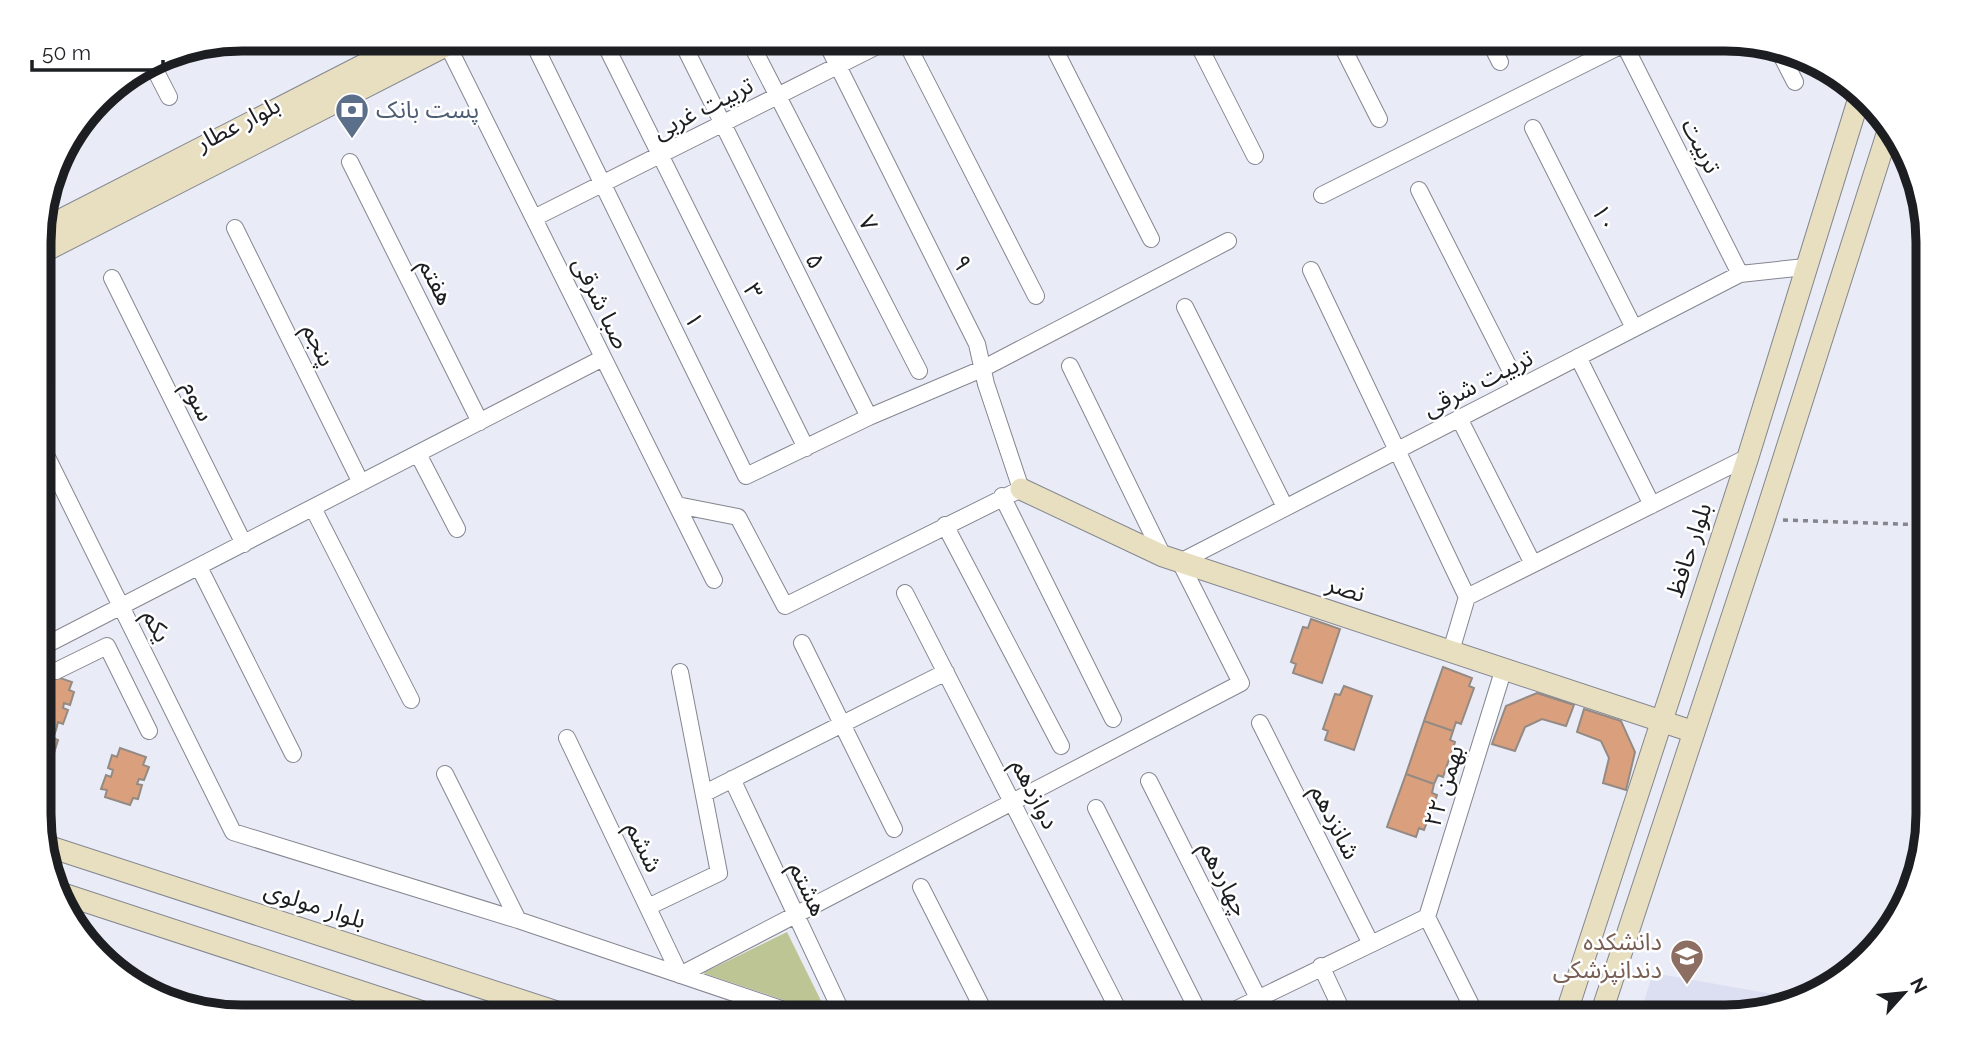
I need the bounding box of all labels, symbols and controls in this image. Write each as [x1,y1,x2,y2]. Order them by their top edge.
scale bar [32,28,163,72]
text: 50 m [42,40,91,65]
street label: تربیت غربی [648,70,758,145]
street label: بلوار عطار [190,90,285,157]
bank icon: پست بانک [333,91,371,140]
place label: پست بانک [376,95,479,125]
street label: تربیت [1675,114,1727,178]
street label: ۱۰ [1585,199,1624,237]
street label: ۷ [852,210,885,236]
street label: ۵ [799,248,831,273]
street label: ۹ [946,250,978,275]
street label: صبا شرقی [567,252,636,354]
street label: هفتم [410,254,460,311]
street label: ۳ [737,278,769,303]
street label: ۱ [678,307,710,332]
street label: پنجم [294,319,342,372]
street label: تربیت شرقی [1418,342,1538,423]
street label: سوم [173,376,221,428]
street label: بلوار حافظ [1660,499,1717,601]
street label: نصر [1322,568,1369,608]
street label: یکم [135,605,178,648]
street label: ۲۲ بهمن [1417,742,1470,830]
street label: دوازدهم [1003,754,1065,835]
street label: شانزدهم [1302,780,1366,865]
street label: ششم [617,817,669,878]
street label: چهاردهم [1191,837,1256,922]
street label: هشتم [781,857,834,922]
street label: بلوار مولوی [261,874,370,935]
place label: دانشکده دندانپزشکی [1553,927,1662,985]
school or university icon: دانشکده دندانپزشکی [1668,937,1706,986]
north arrow [1869,958,1939,1028]
text: N [1906,974,1932,997]

